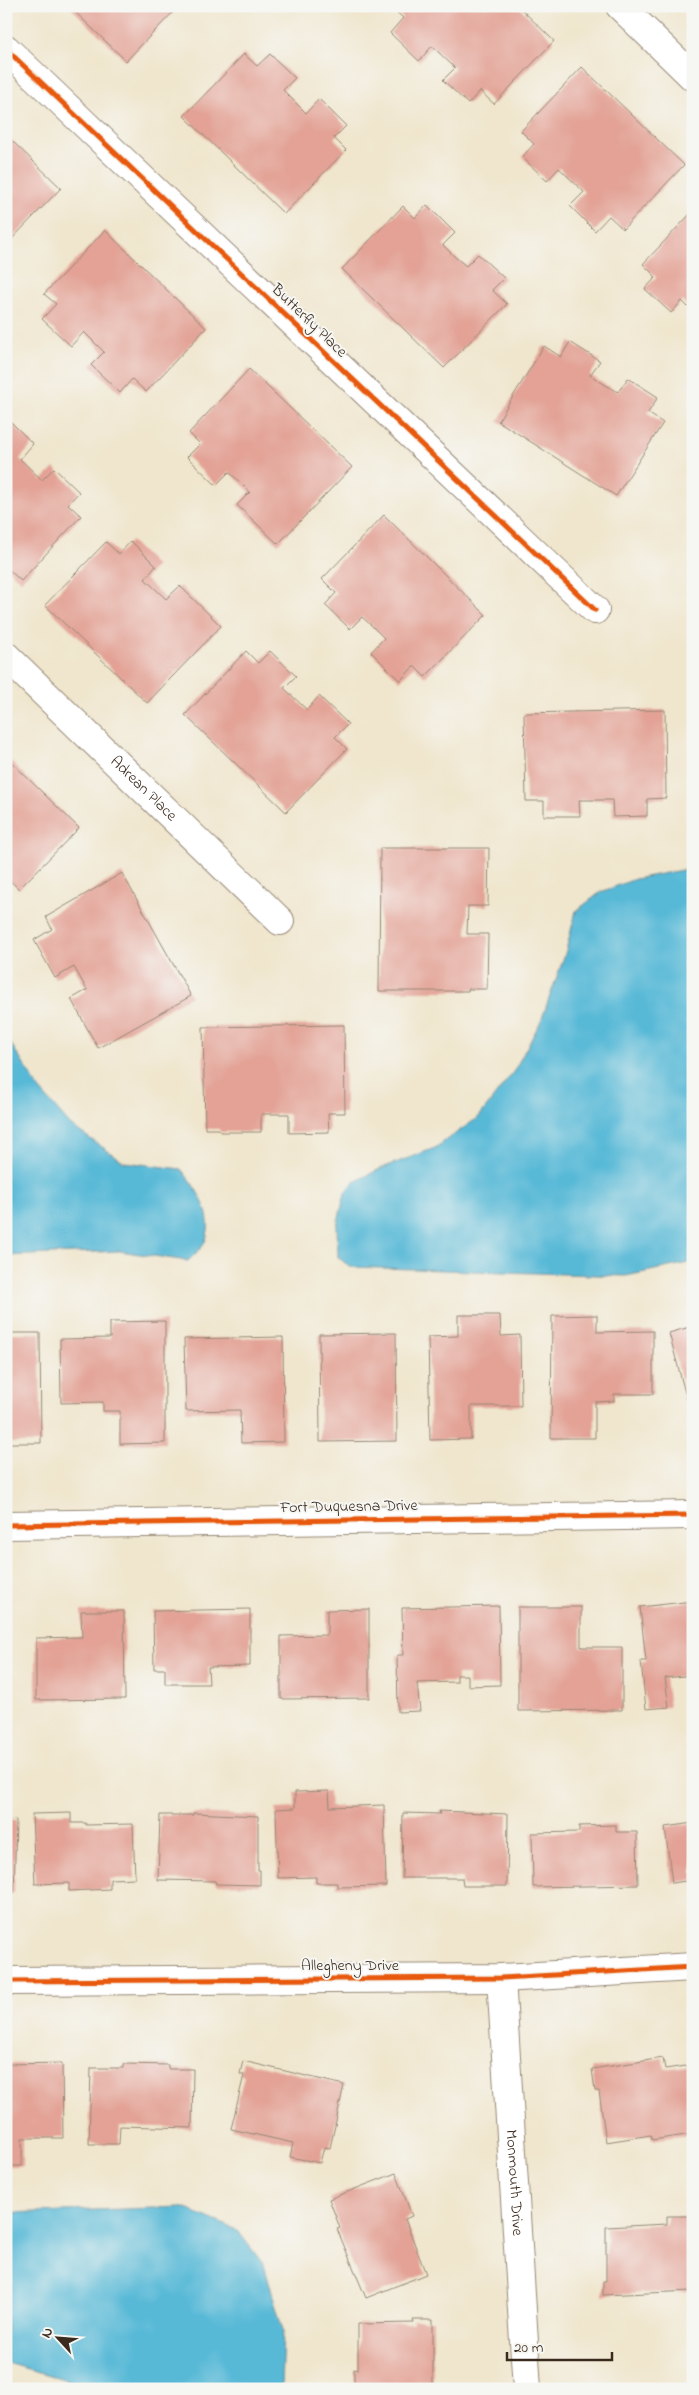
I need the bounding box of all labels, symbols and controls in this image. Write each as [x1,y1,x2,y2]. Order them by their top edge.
street label: Butterfly Place [265,278,353,364]
street label: Adrean Place [104,750,183,828]
street label: Fort Duquesna Drive [279,1494,419,1520]
street label: Allegheny Drive [301,1954,400,1978]
street label: Monmouth Drive [499,2129,529,2237]
north arrow [32,2312,82,2362]
text: N [36,2324,59,2342]
scale bar [507,2330,612,2362]
text: 20 m [514,2337,544,2359]

